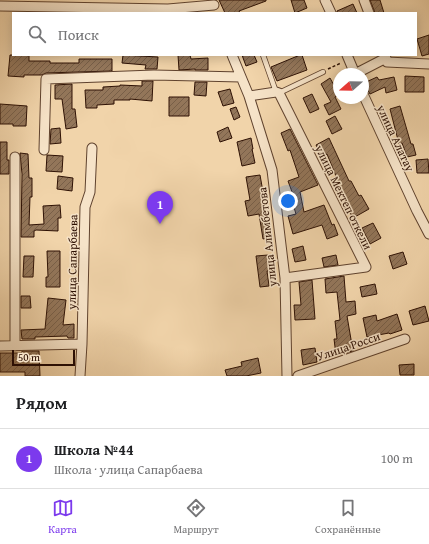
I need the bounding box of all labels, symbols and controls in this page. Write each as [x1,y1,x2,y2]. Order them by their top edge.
search box [12,12,417,56]
icon: search [26,23,48,45]
text: Поиск [58,24,99,45]
north arrow [333,68,369,104]
street label: улица Алатау [373,101,419,174]
street label: улица Мектеп откели [311,141,377,252]
street label: улица Алимбетова [253,186,281,289]
pin: 1 [147,191,173,224]
your location [278,191,298,211]
street label: улица Сапарбаева [63,214,81,311]
street label: Улица Росси [314,327,382,365]
scale bar [12,348,75,367]
text: 50 m [18,349,40,365]
text: Рядом [16,390,67,415]
text: Школа №44 [54,439,134,460]
text: 1 [26,449,32,468]
text: 100 m [381,449,413,468]
text: Школа · улица Сапарбаева [54,460,203,479]
tab: Карта [48,497,77,537]
tab: Маршрут [173,497,218,537]
tab: Сохранённые [315,497,381,537]

